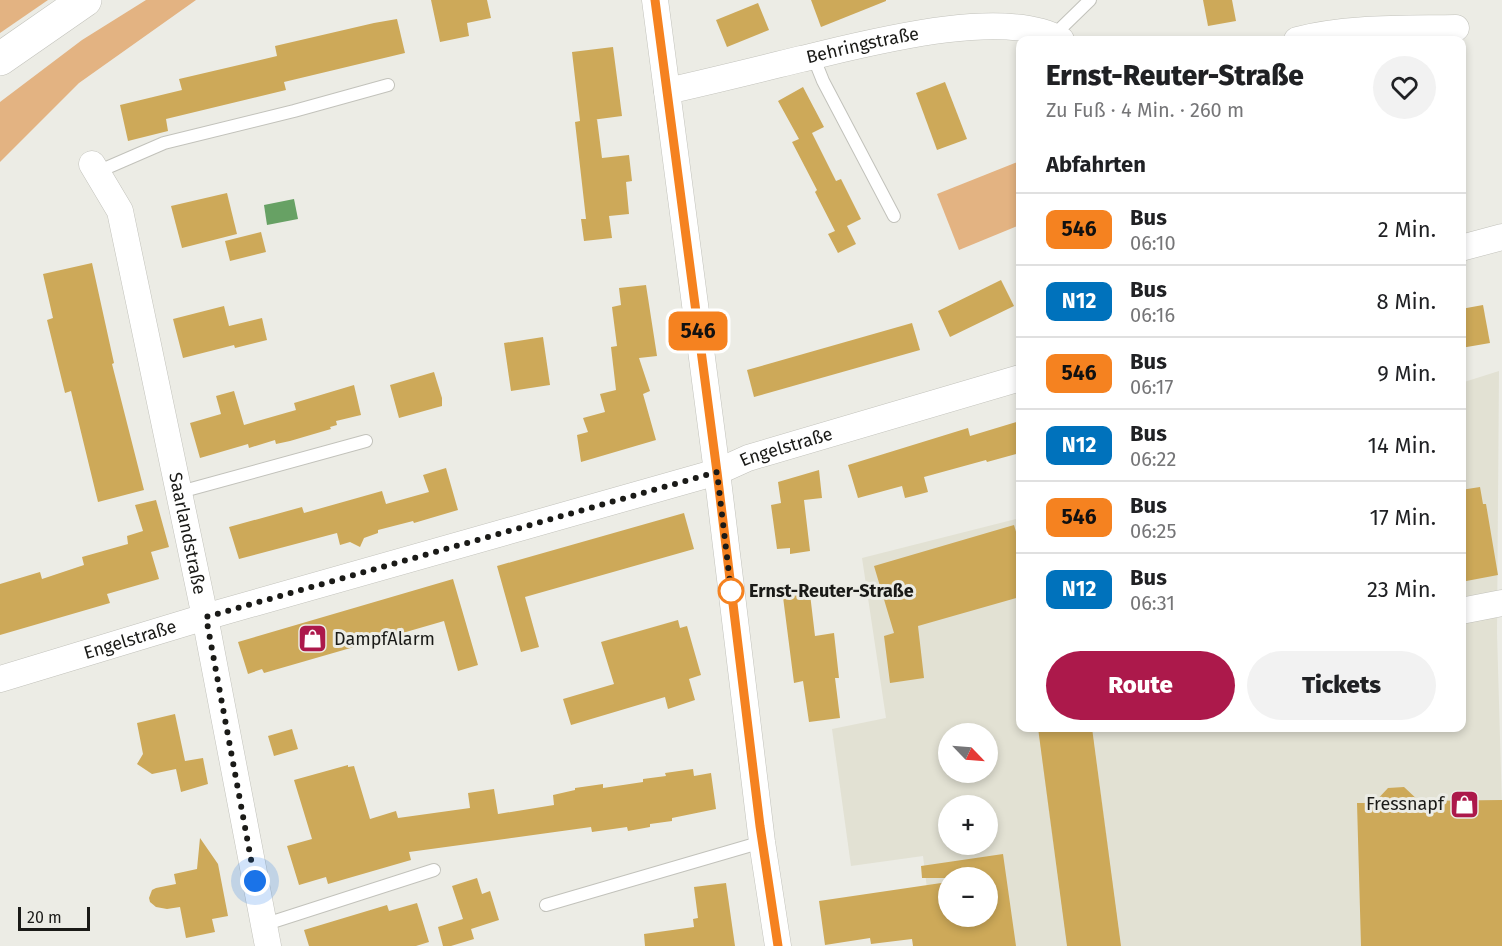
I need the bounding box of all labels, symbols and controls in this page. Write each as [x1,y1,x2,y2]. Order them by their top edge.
street label: Behringstraße [804,23,921,68]
button: heart [1373,56,1436,119]
text: Ernst-Reuter-Straße [1046,59,1304,92]
text: Zu Fuß · 4 Min. · 260 m [1046,98,1244,122]
text: Abfahrten [1046,151,1146,178]
text: Bus [1130,204,1167,231]
text: 546 [1062,216,1096,242]
text: 2 Min. [1378,216,1436,243]
text: 06:10 [1130,231,1176,255]
text: Bus [1130,276,1167,303]
text: N12 [1062,288,1096,314]
text: 8 Min. [1377,288,1436,315]
text: 06:16 [1130,303,1175,327]
line badge: 546 [664,312,732,350]
text: 546 [681,318,715,344]
text: Bus [1130,348,1167,375]
text: 546 [1062,360,1096,386]
text: 9 Min. [1377,360,1436,387]
text: 06:17 [1130,375,1173,399]
text: Bus [1130,420,1167,447]
street label: Engelstraße [736,423,835,471]
text: N12 [1062,432,1096,458]
text: 14 Min. [1367,432,1436,459]
text: 06:22 [1130,447,1176,471]
street label: Saarlandstraße [164,470,211,596]
text: Bus [1130,492,1167,519]
text: 546 [1062,504,1096,530]
text: 17 Min. [1369,504,1436,531]
text: 06:25 [1130,519,1177,543]
text: Bus [1130,564,1167,591]
text: N12 [1062,576,1096,602]
text: 23 Min. [1367,576,1436,603]
marker: Ernst-Reuter-Straße [718,578,744,604]
place label: Ernst-Reuter-Straße [749,580,914,602]
text: 06:31 [1130,591,1175,615]
street label: Engelstraße [81,615,179,664]
shop icon: DampfAlarm [297,623,329,655]
place label: DampfAlarm [334,628,435,650]
button: Route [1046,651,1235,720]
button: Tickets [1247,651,1436,720]
north arrow [938,723,998,783]
map controls [938,723,998,927]
shop icon: Fressnapf [1449,788,1481,820]
place label: Fressnapf [1366,793,1446,815]
button: + [938,795,998,855]
your location [240,866,270,896]
button: − [938,867,998,927]
scale bar [18,904,90,932]
text: 20 m [27,908,62,927]

